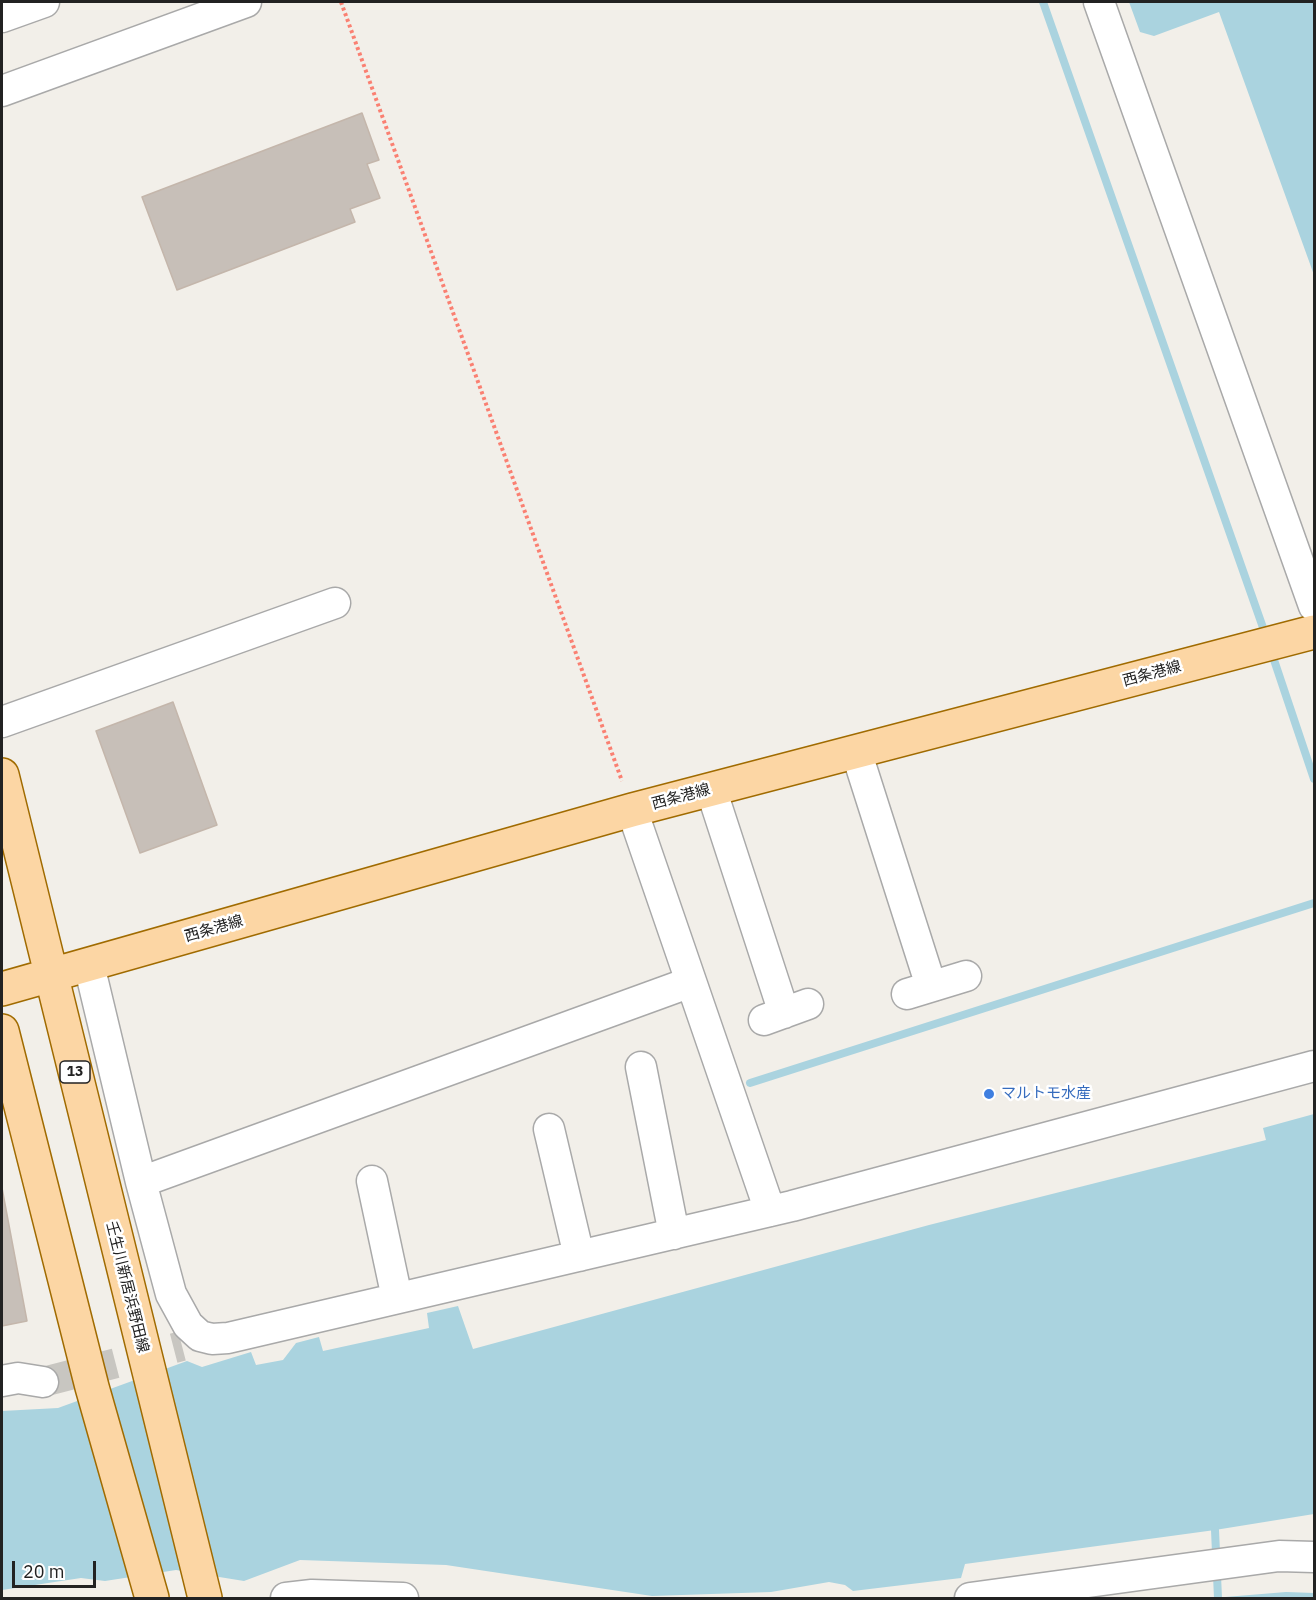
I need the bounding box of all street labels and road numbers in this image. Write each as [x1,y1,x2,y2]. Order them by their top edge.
street label: 西条港線 [1121,658,1183,690]
street label: 西条港線 [650,781,712,813]
street label: 西条港線 [183,912,245,946]
road number: 13 [60,1061,90,1083]
street label: 壬生川新居浜野田線 [102,1219,152,1355]

